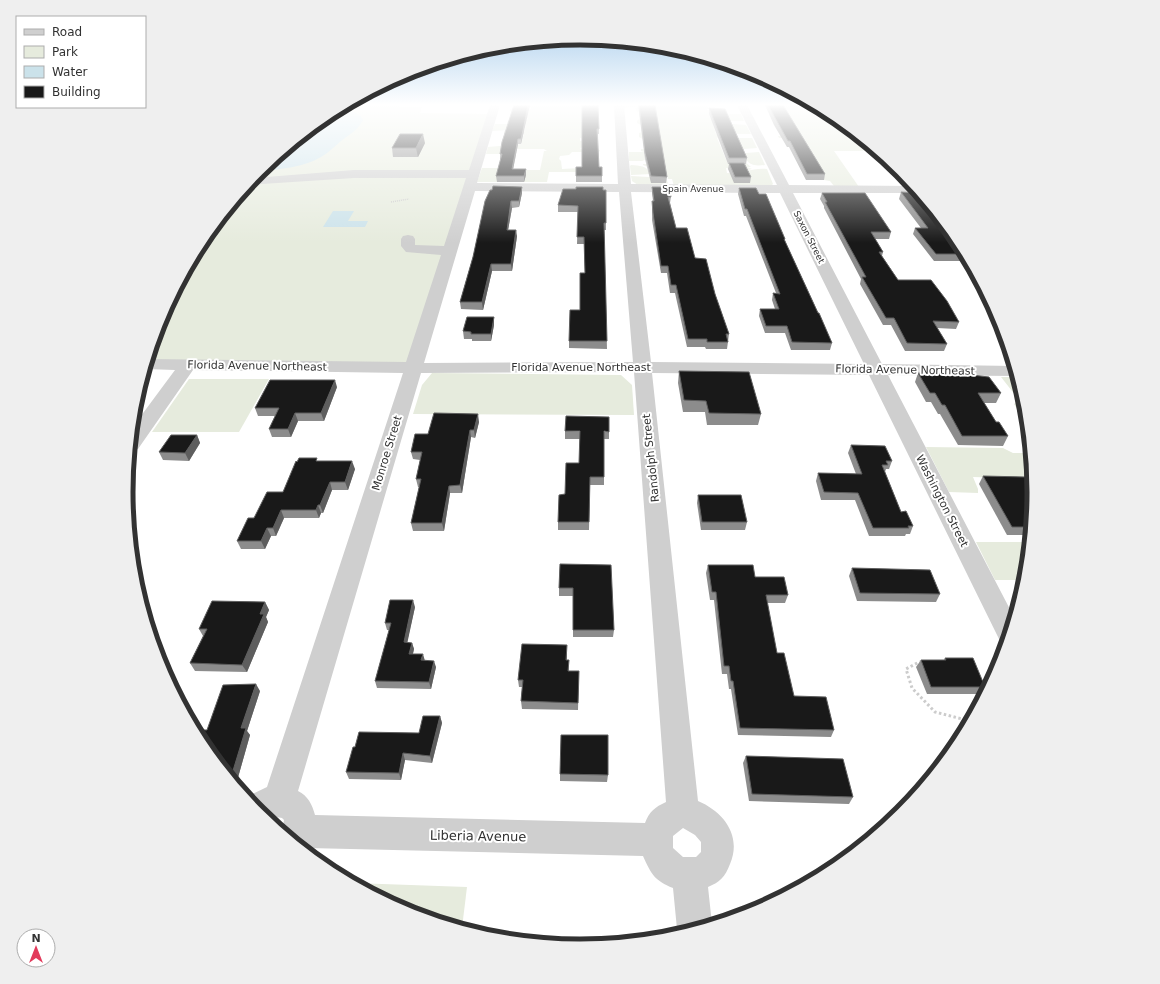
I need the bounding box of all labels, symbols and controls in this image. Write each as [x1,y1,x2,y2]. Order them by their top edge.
legend [16,16,146,108]
text: Road [52,25,82,39]
text: Park [52,45,78,59]
text: Water [52,65,88,79]
text: Building [52,85,101,99]
street label: Spain Avenue [662,184,724,194]
street label: Saxon Street [791,209,827,265]
street label: Florida Avenue Northeast [187,358,328,374]
street label: Florida Avenue Northeast [511,361,651,374]
street label: Florida Avenue Northeast [835,362,976,378]
street label: Monroe Street [369,413,405,492]
street label: Randolph Street [640,413,662,503]
street label: Washington Street [913,453,971,550]
street label: Liberia Avenue [430,828,526,844]
north arrow [16,928,56,968]
text: N [31,932,41,945]

